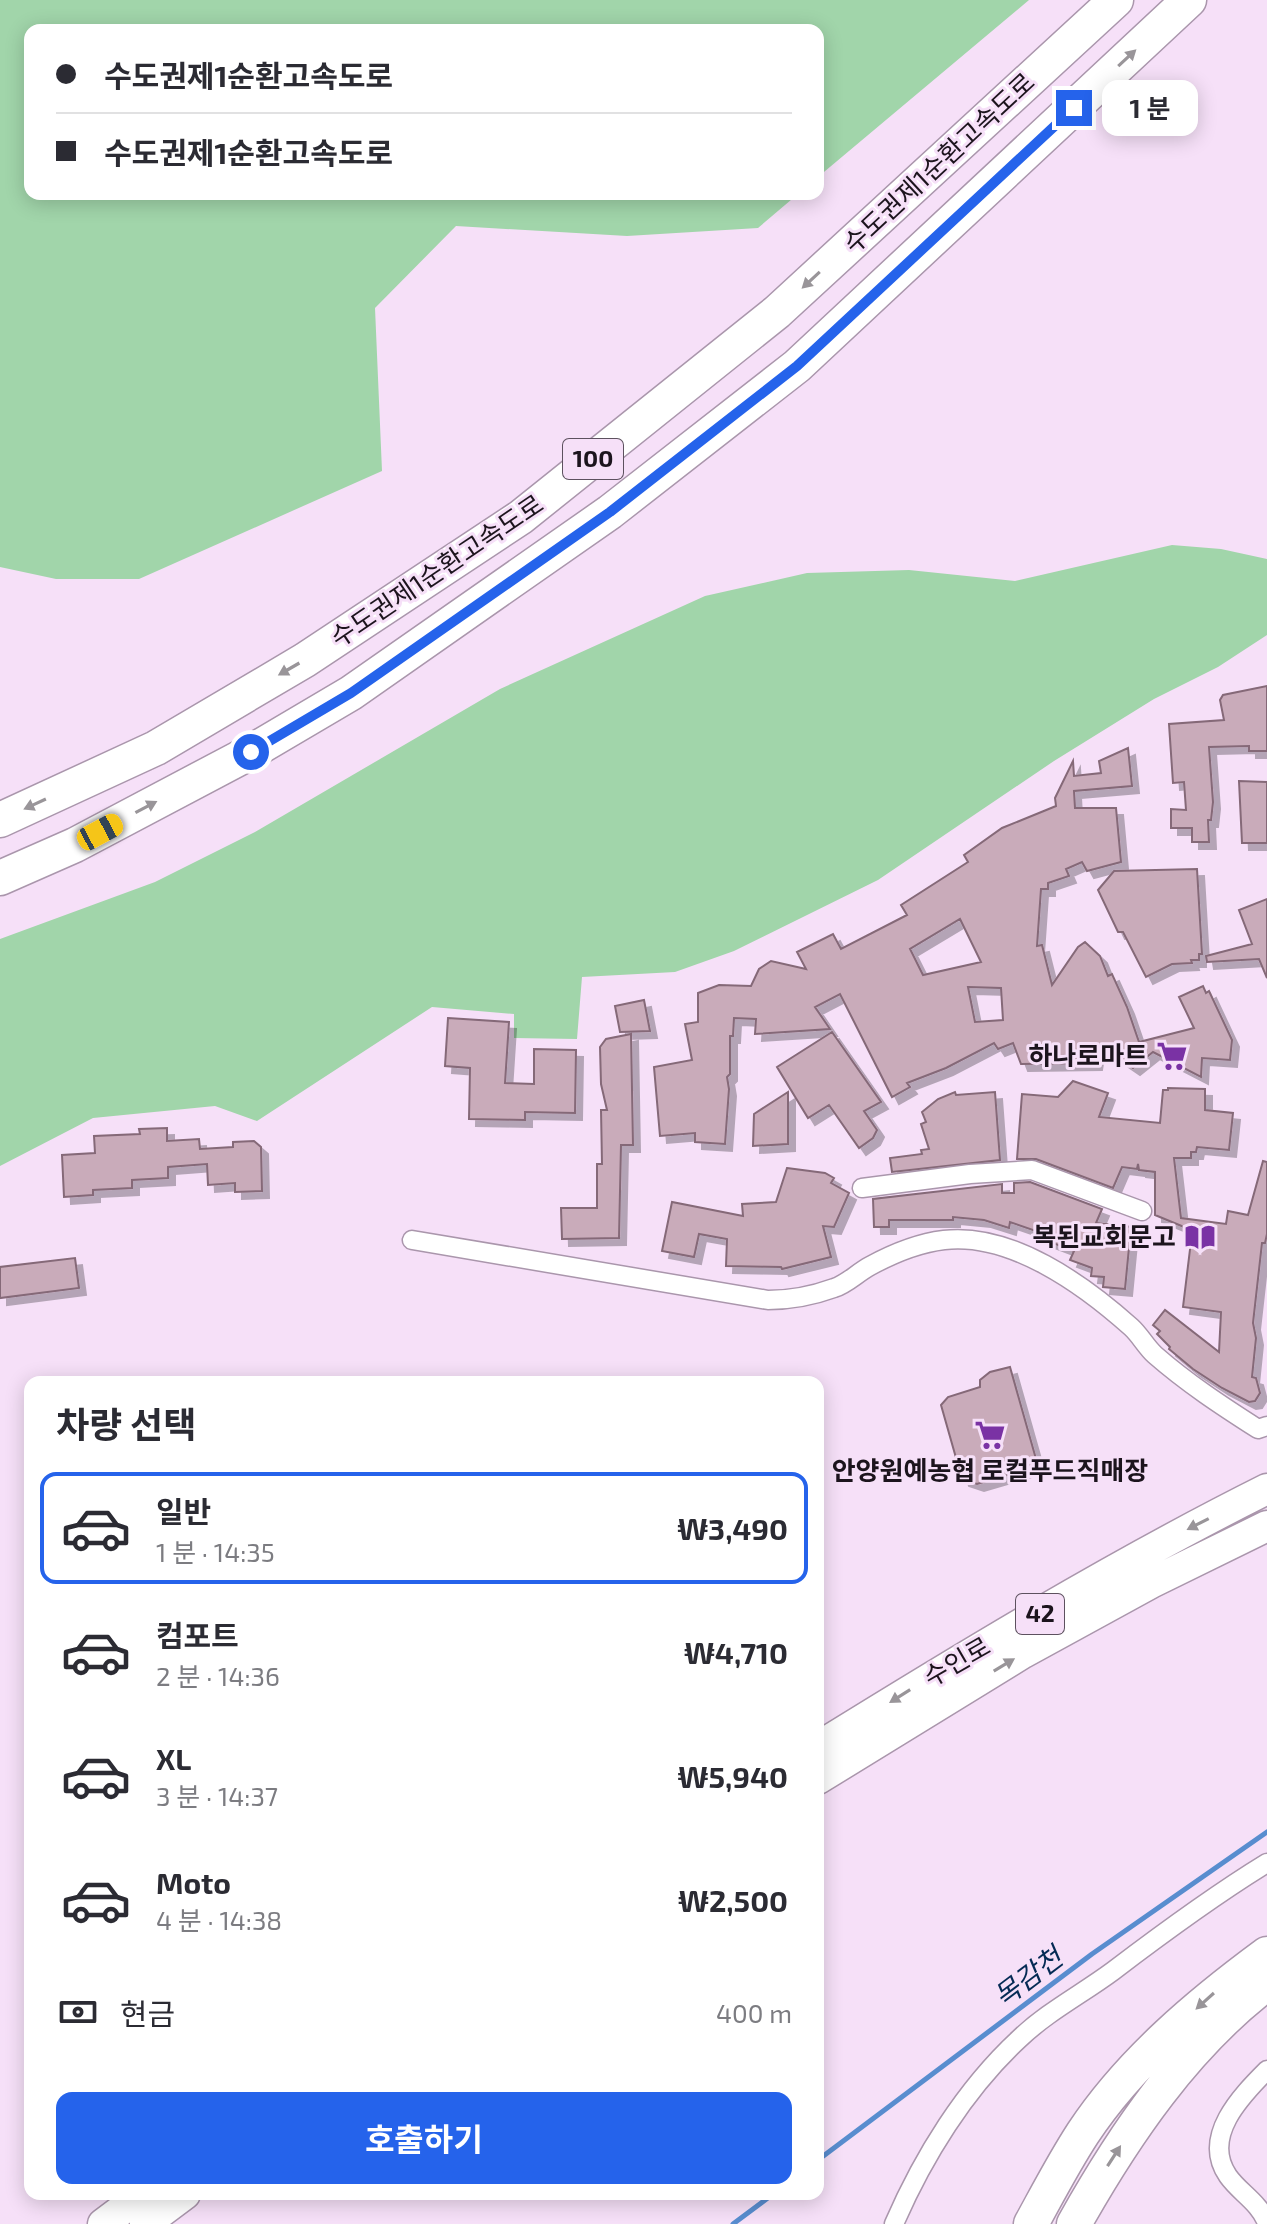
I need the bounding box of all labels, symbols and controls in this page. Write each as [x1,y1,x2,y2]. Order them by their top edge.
one-way arrow [1118,49,1137,67]
text: 수도권제1순환고속도로 [104,57,393,93]
street label: 수도권제1순환고속도로 [836,65,1040,258]
callout: 1 분 [1102,80,1198,136]
route end [1056,90,1092,126]
text: 1 분 [1130,92,1170,123]
text: 수도권제1순환고속도로 [104,134,393,170]
one-way arrow [802,271,821,289]
road number: 100 [563,439,623,479]
street label: 수도권제1순환고속도로 [324,487,548,652]
one-way arrow [278,662,300,676]
route start [233,734,269,770]
one-way arrow [23,797,47,811]
one-way arrow [134,801,157,814]
car [73,810,127,854]
place label: 하나로마트 [1028,1039,1148,1070]
supermarket icon: 하나로마트 [1155,1039,1189,1073]
place label: 복된교회문고 [1032,1220,1176,1251]
library icon: 복된교회문고 [1183,1220,1217,1254]
text: 차량 선택 [56,1402,196,1445]
supermarket icon: 안양원예농협 로컬푸드직매장 [973,1418,1007,1452]
place label: 안양원예농협 로컬푸드직매장 [832,1454,1148,1485]
icon: car [60,1492,132,1564]
text: 일반 [156,1493,211,1529]
text: ₩3,490 [677,1510,788,1546]
one-way arrow [1186,1517,1209,1531]
text: 1 분 · 14:35 [156,1536,275,1567]
road number: 42 [1016,1594,1064,1634]
icon: car [60,1616,132,1688]
text: 컴포트 [156,1617,239,1653]
street label: 수인로 [917,1629,995,1692]
text: ₩4,710 [684,1634,788,1670]
one-way arrow [993,1658,1015,1672]
text: 2 분 · 14:36 [156,1660,280,1691]
one-way arrow [889,1689,911,1703]
icon: car [60,1740,132,1812]
text: XL [156,1740,191,1776]
text: ₩5,940 [678,1758,788,1794]
text: 3 분 · 14:37 [156,1780,278,1811]
icon: car [60,1864,132,1936]
text: Moto [156,1864,231,1900]
text: ₩2,500 [678,1882,788,1918]
text: 4 분 · 14:38 [156,1904,282,1935]
water label: 목감천 [986,1937,1071,2013]
icon: cash [56,1990,100,2034]
one-way arrow [1196,1992,1215,2010]
text: 현금 [120,1995,175,2031]
text: 400 m [716,1997,792,2028]
button: 호출하기 [56,2092,792,2184]
one-way arrow [1106,2145,1121,2167]

